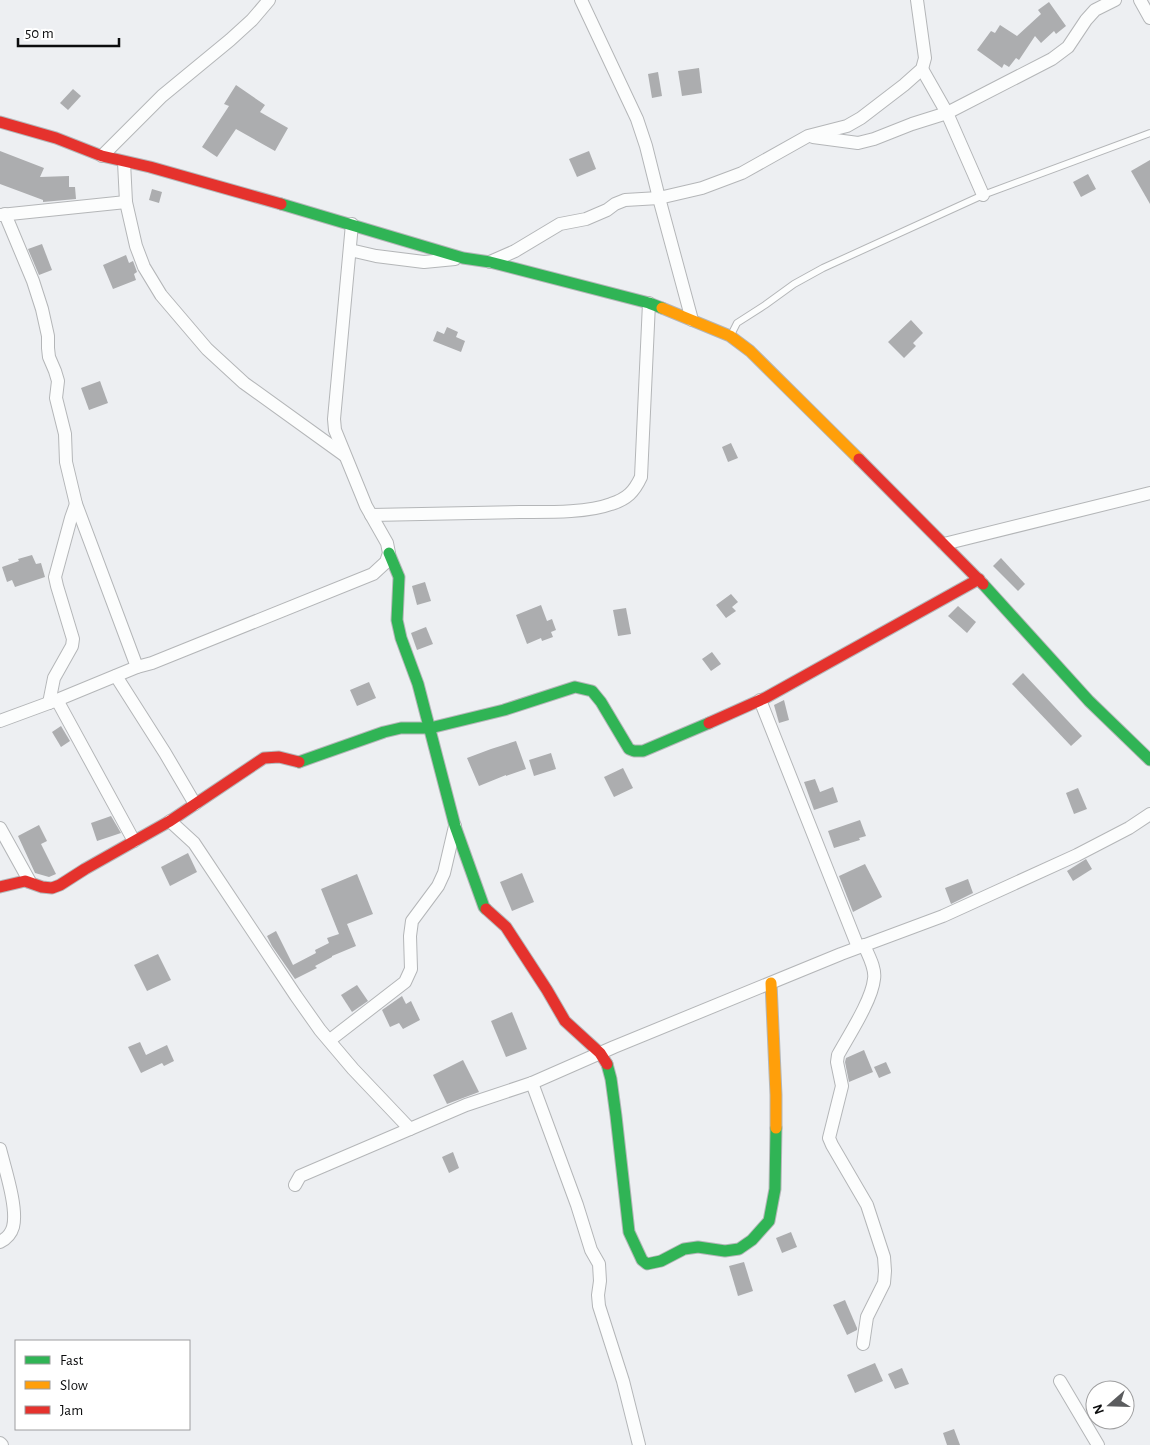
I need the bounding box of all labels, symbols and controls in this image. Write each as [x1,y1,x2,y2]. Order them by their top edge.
scale bar [18,15,119,47]
text: 50 m [25,26,54,41]
legend [15,1340,190,1430]
text: Fast [60,1353,84,1368]
text: Slow [60,1378,88,1393]
north arrow [1085,1380,1135,1430]
text: N [1090,1402,1107,1416]
text: Jam [60,1403,83,1418]

